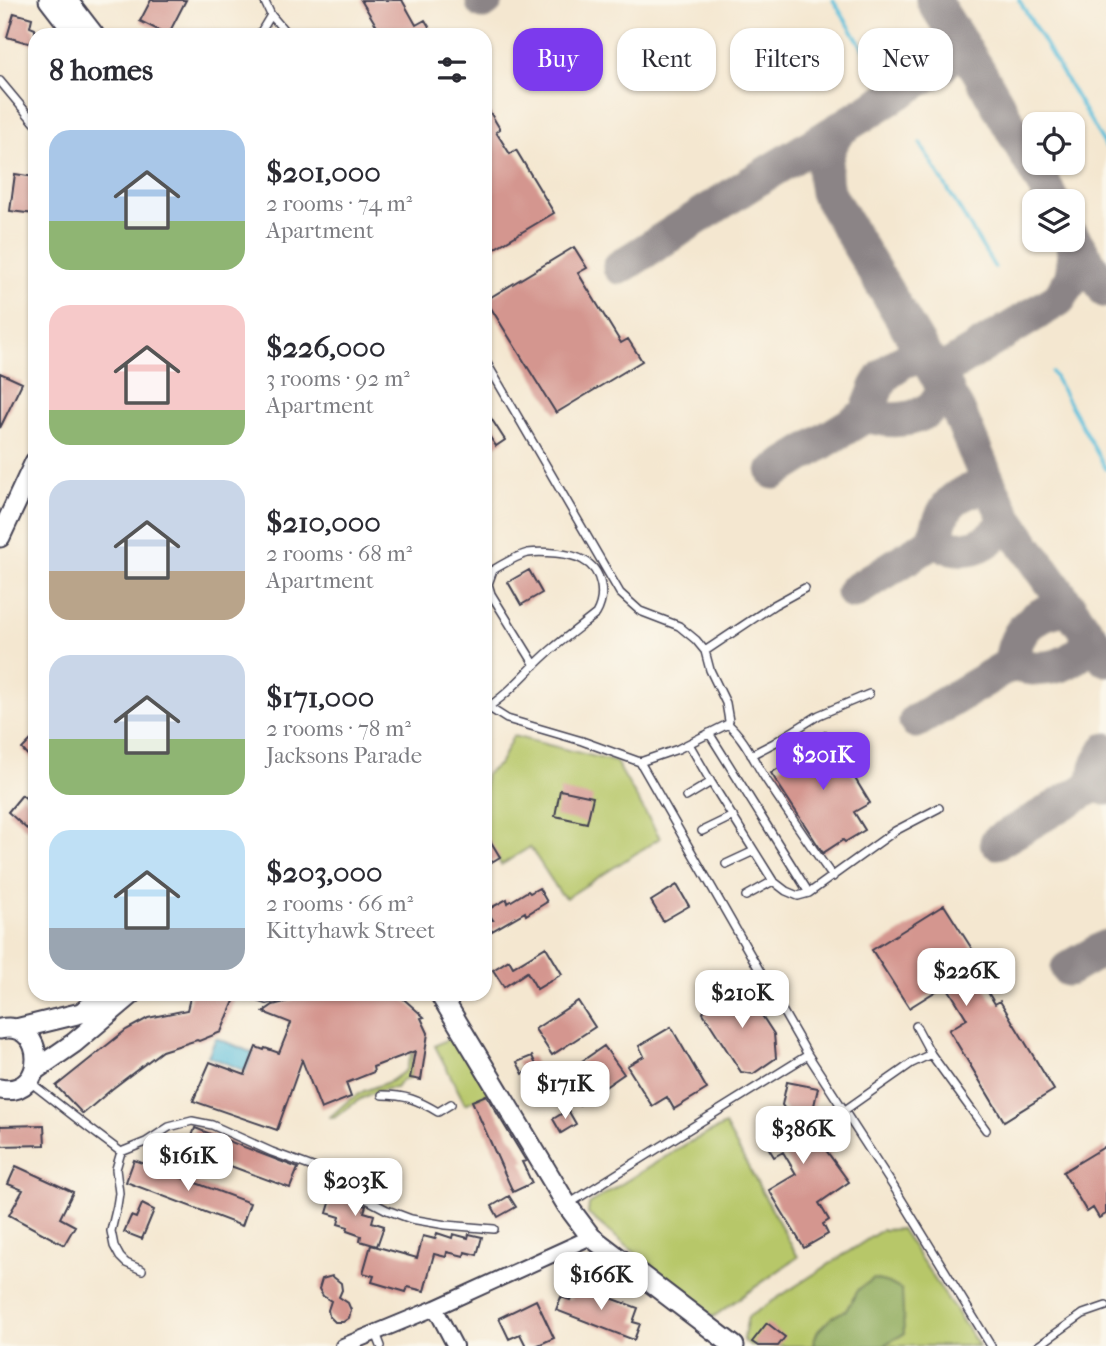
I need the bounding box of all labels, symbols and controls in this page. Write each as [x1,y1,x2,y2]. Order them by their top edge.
chip: Buy [513,28,603,91]
chip: Rent [617,28,716,91]
chip: Filters [730,28,844,91]
chip: New [858,28,953,91]
icon: filters [433,51,471,89]
text: 8 homes [49,53,153,88]
map controls [1022,112,1085,252]
button: locate [1022,112,1085,175]
text: $201,000 [266,155,381,190]
icon: home [105,158,189,242]
button: layers [1022,189,1085,252]
text: 2 rooms · 74 m² [266,190,412,217]
text: Apartment [266,217,374,244]
text: $226,000 [266,330,385,365]
icon: home [105,333,189,417]
text: 3 rooms · 92 m² [266,365,410,392]
text: Apartment [266,392,374,419]
text: $210,000 [266,505,381,540]
icon: home [105,508,189,592]
text: 2 rooms · 68 m² [266,540,412,567]
text: Apartment [266,567,374,594]
text: $171,000 [266,680,374,715]
icon: home [105,683,189,767]
text: 2 rooms · 78 m² [266,715,411,742]
pin: $201K [774,732,872,792]
text: $201K [792,741,854,768]
text: Jacksons Parade [266,742,422,769]
text: $203,000 [266,855,383,890]
icon: home [105,858,189,942]
text: 2 rooms · 66 m² [266,890,413,917]
text: Kittyhawk Street [266,917,435,944]
pin: $226K [917,948,1015,1008]
text: $226K [933,957,999,984]
pin: $210K [693,970,791,1030]
text: $210K [711,979,773,1006]
pin: $171K [516,1062,614,1121]
text: $171K [537,1070,593,1097]
pin: $386K [754,1106,852,1166]
text: $386K [772,1115,834,1142]
pin: $161K [139,1134,237,1193]
text: $161K [159,1142,217,1169]
pin: $203K [306,1158,404,1218]
text: $203K [323,1167,387,1194]
pin: $166K [552,1252,650,1312]
text: $166K [570,1261,632,1288]

